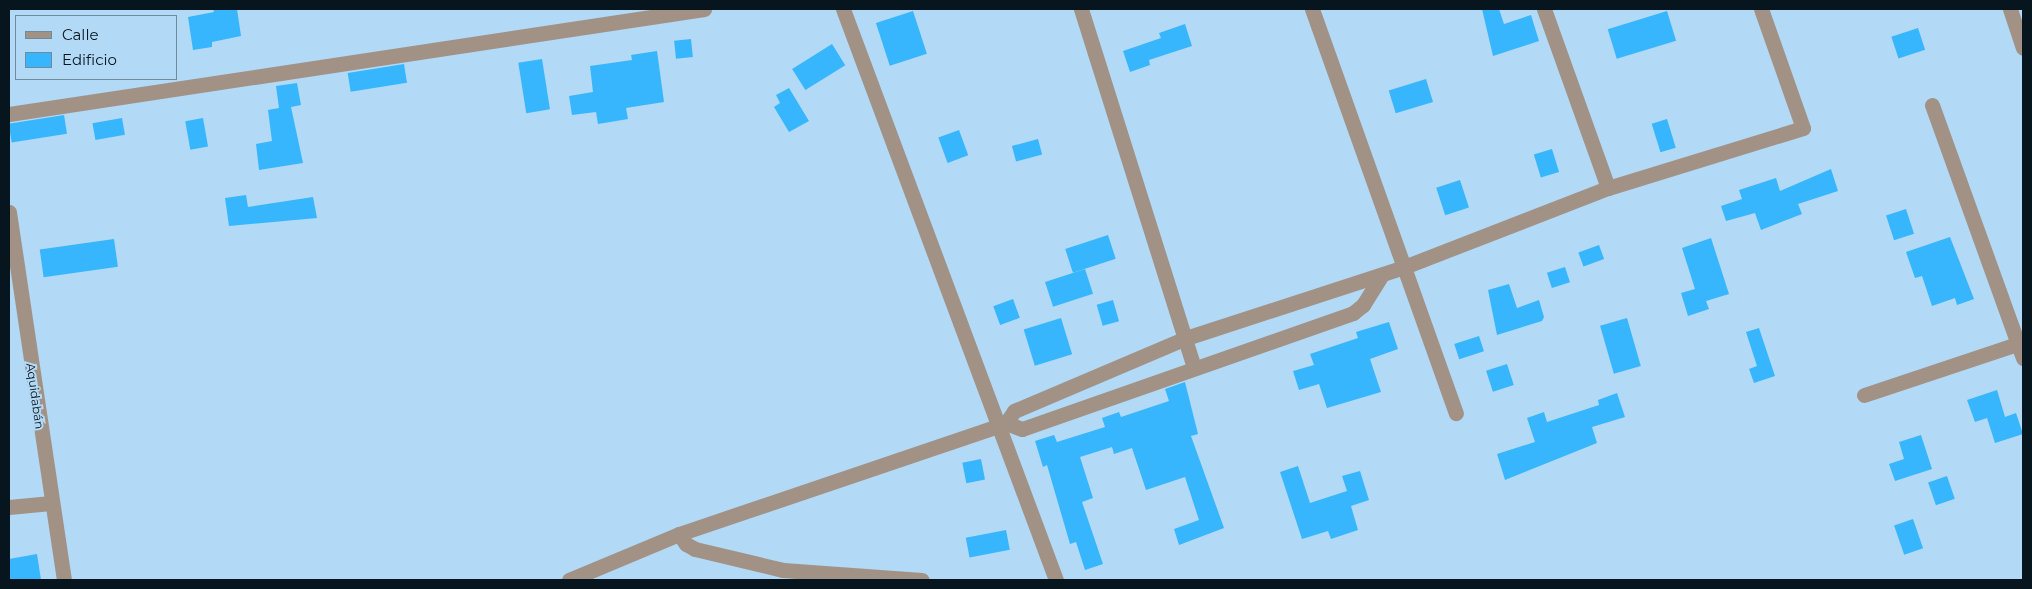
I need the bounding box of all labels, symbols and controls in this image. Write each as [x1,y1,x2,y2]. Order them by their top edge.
legend [15,15,178,80]
text: Calle [62,25,99,44]
text: Edificio [62,50,117,69]
street label: Aquidabán [23,362,47,430]

